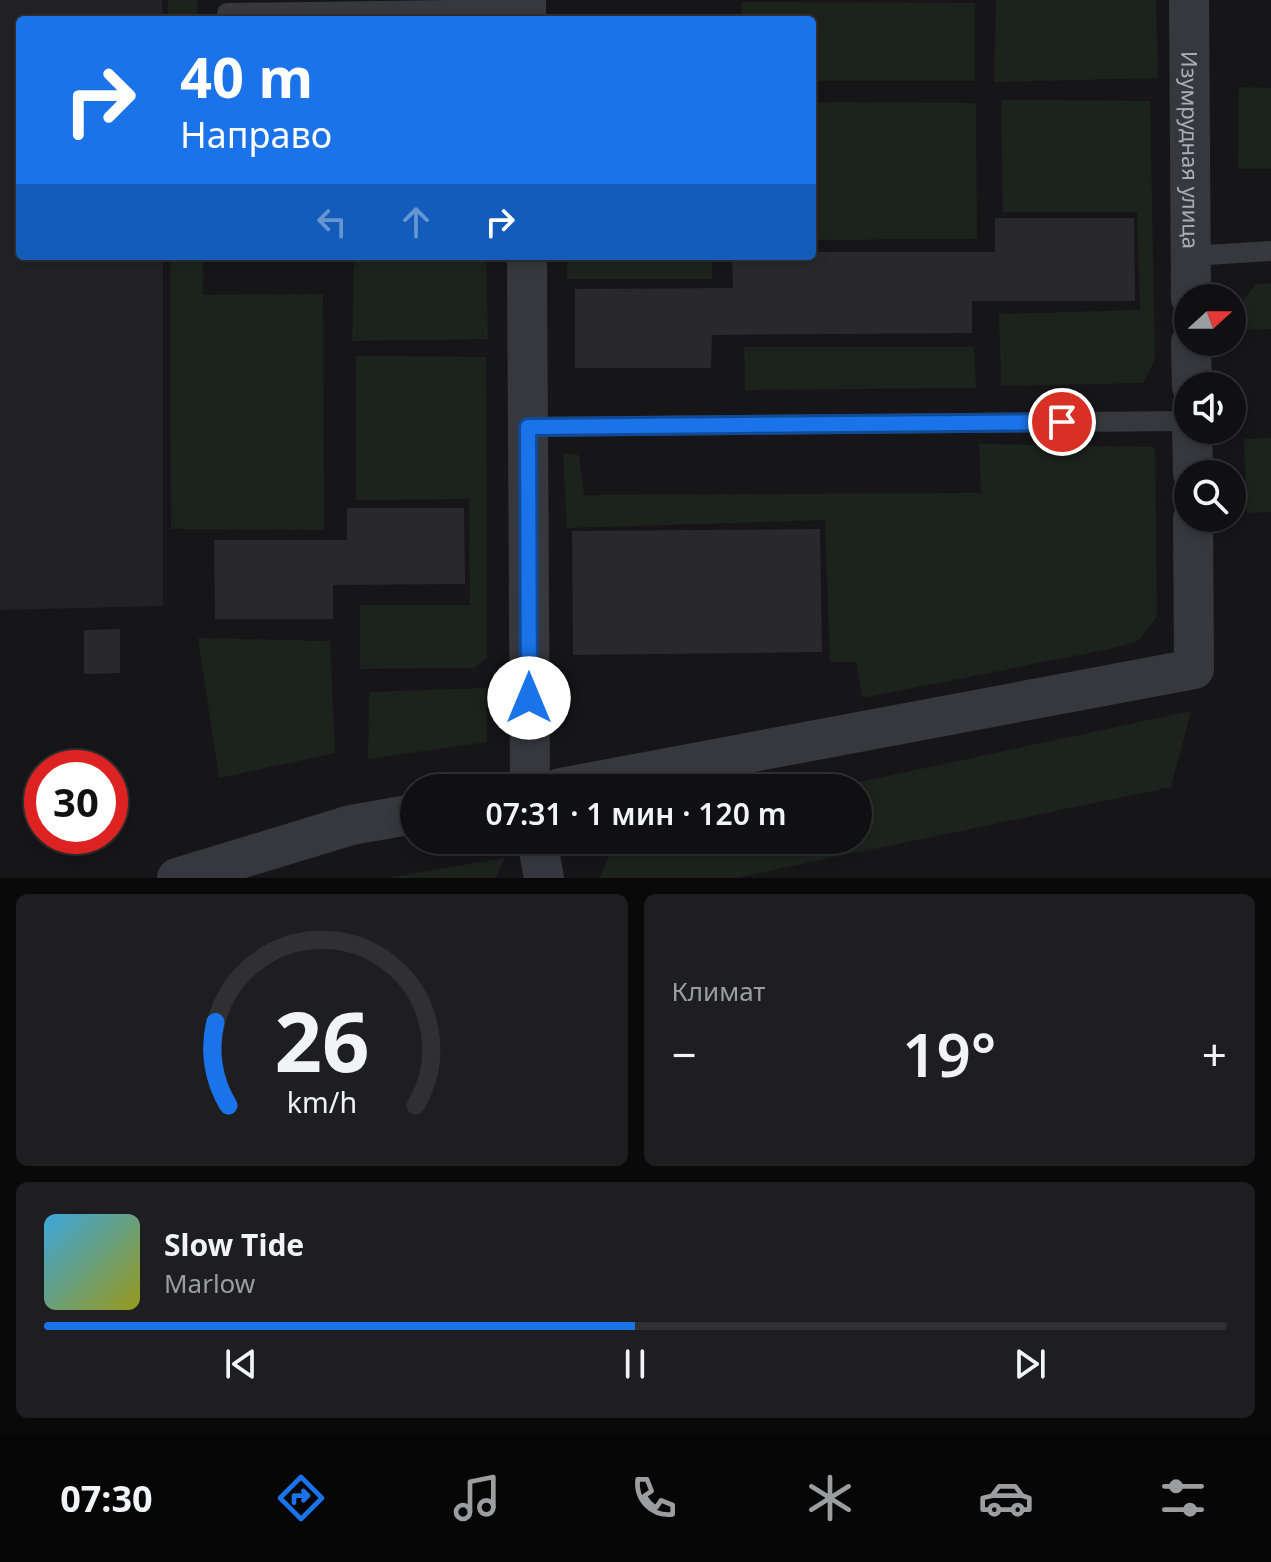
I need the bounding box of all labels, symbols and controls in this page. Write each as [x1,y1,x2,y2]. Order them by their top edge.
text: 40 m [180,38,313,114]
icon: right [48,48,152,152]
street label: Изумрудная улица [1175,51,1207,249]
text: Направо [180,110,332,159]
icon: left [310,200,354,244]
icon: ahead [394,200,438,244]
icon: right [478,200,522,244]
north arrow [1174,284,1246,356]
map controls [1174,284,1246,532]
button: sound [1174,372,1246,444]
pin [1028,388,1096,456]
icon: arrive [1040,400,1084,444]
button: search [1174,460,1246,532]
position arrow [487,656,571,740]
speed limit sign: 30 [24,750,128,854]
text: 07:31 · 1 мин · 120 m [486,793,786,834]
text: Климат [672,973,765,1009]
text: 26 [274,983,369,1096]
text: 19° [902,1013,996,1095]
text: − [672,1024,697,1084]
text: + [1202,1024,1227,1084]
text: km/h [287,1082,357,1121]
text: Slow Tide [164,1224,304,1265]
text: Marlow [164,1265,255,1301]
icon: previous [219,1342,263,1386]
icon: pause [613,1342,657,1386]
icon: next [1008,1342,1052,1386]
icon: directions [273,1470,329,1526]
icon: music [449,1470,505,1526]
icon: phone [626,1470,682,1526]
icon: climate [802,1470,858,1526]
icon: car [978,1470,1034,1526]
icon: filters [1155,1470,1211,1526]
text: 07:30 [60,1474,153,1523]

